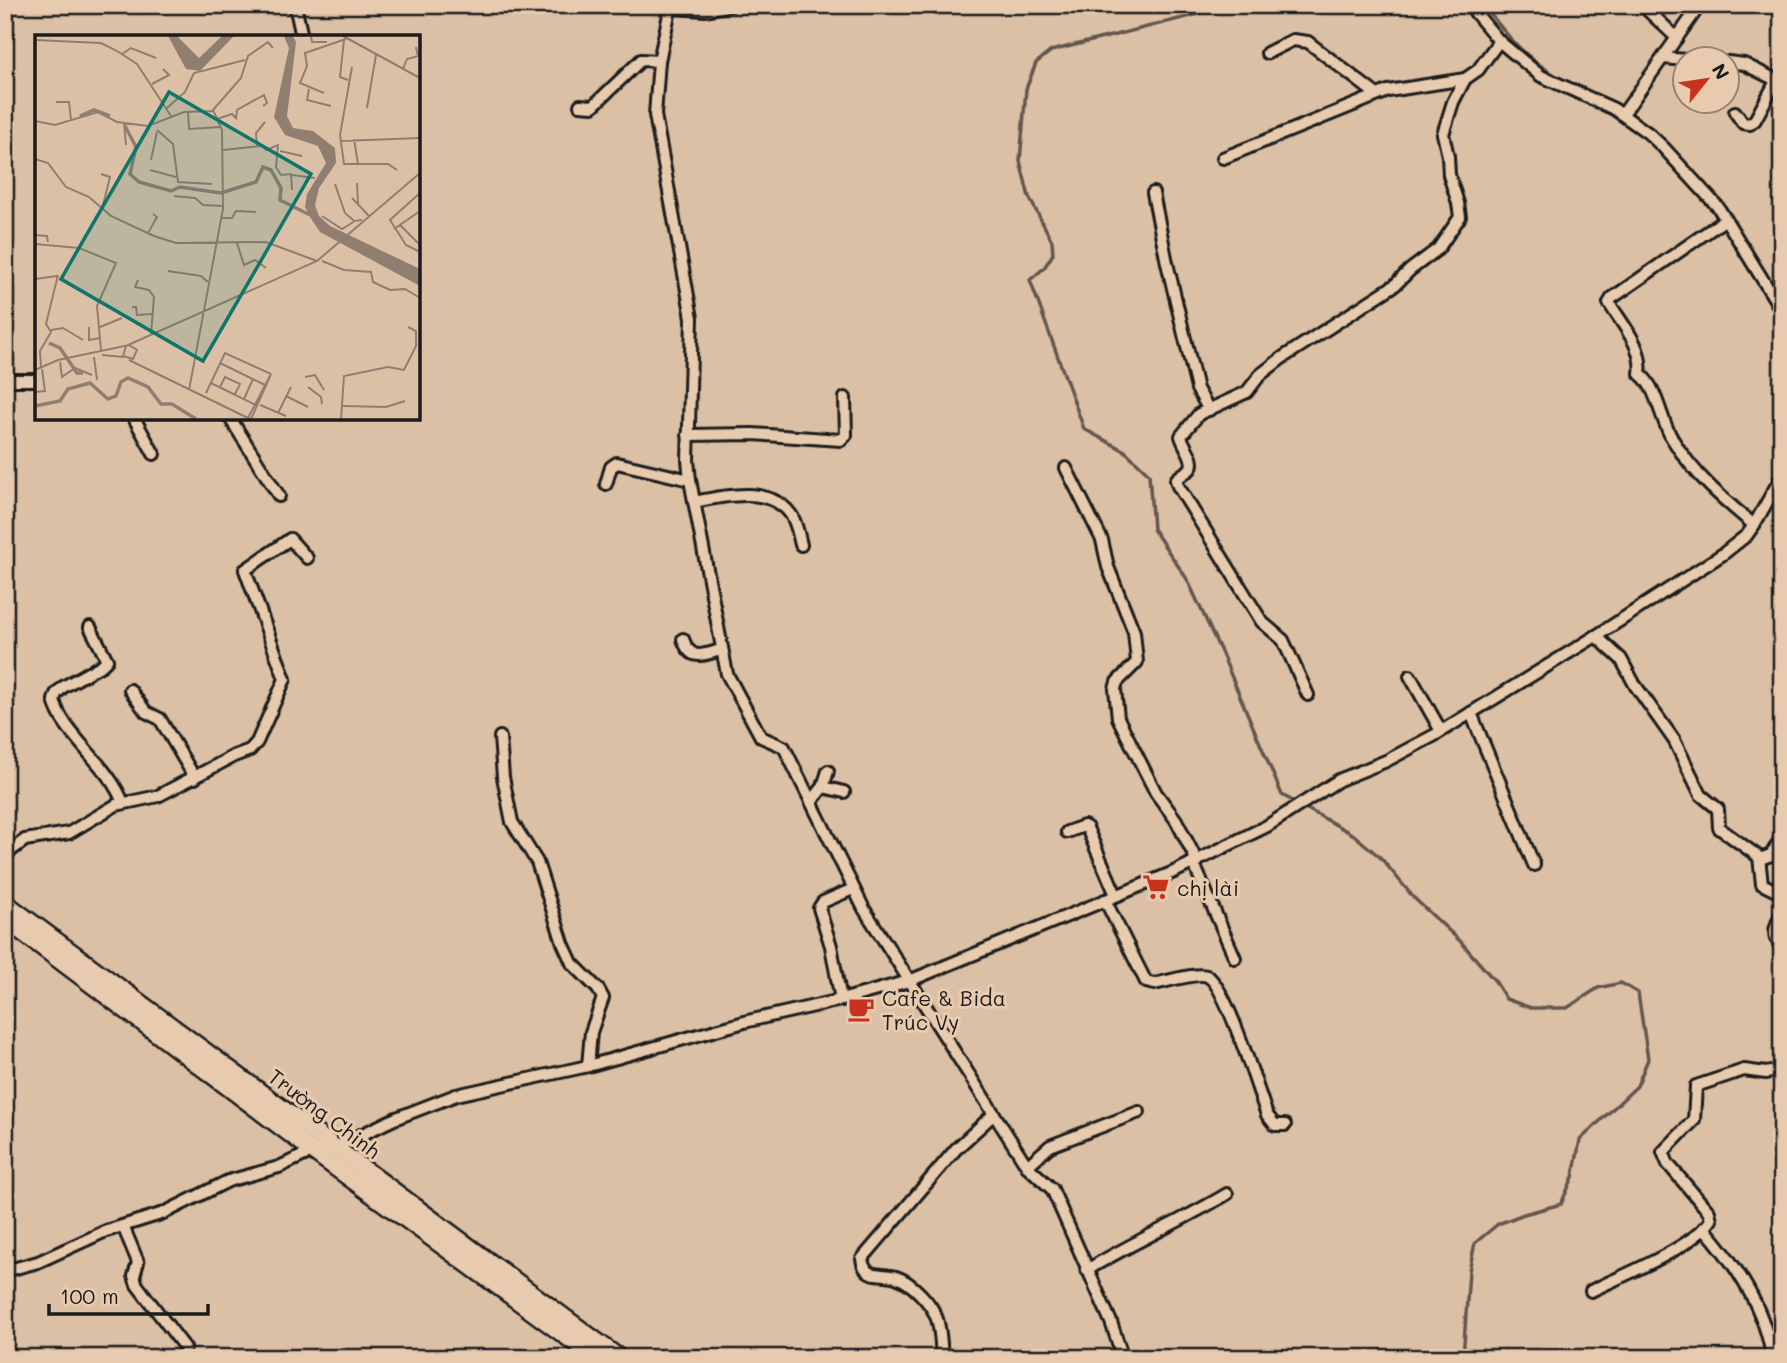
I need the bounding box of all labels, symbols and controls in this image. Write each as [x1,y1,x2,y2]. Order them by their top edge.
inset map [35,35,420,420]
north arrow [1672,46,1742,116]
text: N [1707,59,1736,84]
supermarket icon: chị lài [1141,872,1171,902]
place label: chị lài [1177,874,1239,901]
place label: Cafe & Bida Trúc Vy [882,984,1006,1035]
cafe icon: Cafe & Bida Trúc Vy [846,994,876,1024]
street label: Trường Chinh [264,1062,386,1164]
scale bar [49,1272,208,1316]
text: 100 m [60,1282,119,1309]

